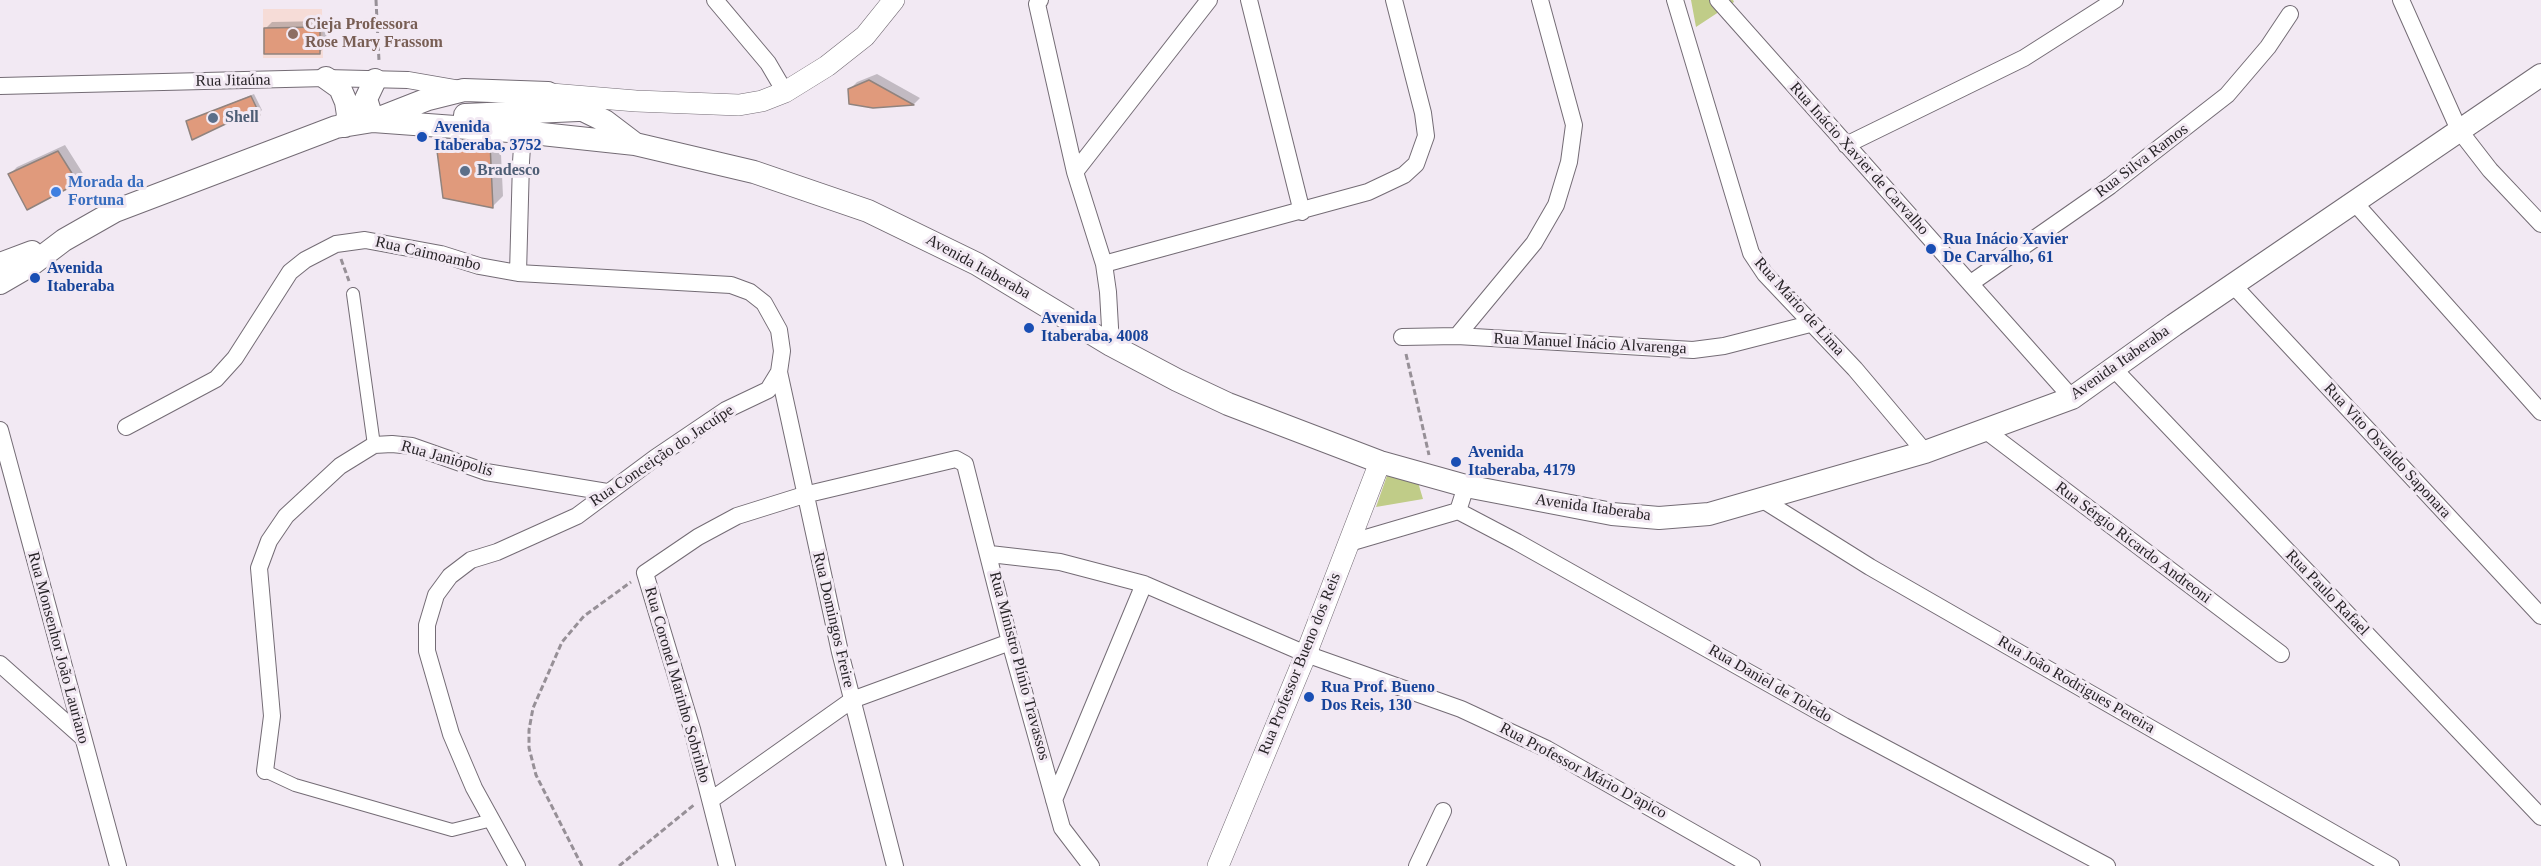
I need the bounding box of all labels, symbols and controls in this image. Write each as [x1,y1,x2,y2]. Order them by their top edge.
place label: Cieja Professora Rose Mary Frassom [305,15,443,53]
marker: Cieja Professora Rose Mary Frassom [286,27,300,41]
street label: Rua Jitaúna [195,71,271,91]
street label: Rua Inácio Xavier de Carvalho [1785,79,1933,239]
place label: Shell [225,108,259,128]
marker: Shell [206,111,220,125]
place label: Avenida Itaberaba, 3752 [434,118,542,156]
street label: Rua Silva Ramos [2092,120,2192,202]
marker: Avenida Itaberaba, 3752 [415,130,429,144]
place label: Bradesco [477,161,540,181]
marker: Bradesco [458,164,472,178]
place label: Morada da Fortuna [68,173,144,211]
marker: Morada da Fortuna [49,185,63,199]
street label: Avenida Itaberaba [922,230,1034,304]
place label: Rua Inácio Xavier De Carvalho, 61 [1943,230,2068,268]
street label: Rua Caimoambo [373,233,483,275]
marker: Rua Inácio Xavier De Carvalho, 61 [1924,242,1938,256]
street label: Rua Mário de Lima [1750,254,1848,360]
place label: Avenida Itaberaba [47,259,115,297]
marker: Avenida Itaberaba [28,271,42,285]
place label: Avenida Itaberaba, 4008 [1041,309,1149,347]
marker: Avenida Itaberaba, 4008 [1022,321,1036,335]
street label: Avenida Itaberaba [2067,322,2173,404]
street label: Rua Manuel Inácio Alvarenga [1493,329,1687,359]
street label: Rua Vito Osvaldo Saponara [2319,379,2455,523]
street label: Rua Conceição do Jacuípe [586,401,738,511]
street label: Rua Janiópolis [399,437,495,481]
place label: Avenida Itaberaba, 4179 [1468,443,1576,481]
marker: Avenida Itaberaba, 4179 [1449,455,1463,469]
street label: Rua Sérgio Ricardo Andreoni [2051,478,2215,608]
street label: Avenida Itaberaba [1534,490,1652,526]
street label: Rua Paulo Rafael [2281,546,2373,640]
street label: Rua Monsenhor João Lauriano [23,550,93,746]
street label: Rua Domingos Freire [808,550,858,690]
street label: Rua Ministro Plínio Travassos [985,570,1053,762]
street label: Rua Professor Bueno dos Reis [1255,570,1345,758]
street label: Rua Coronel Marinho Sobrinho [640,585,714,785]
street label: Rua João Rodrigues Pereira [1994,632,2158,738]
street label: Rua Daniel de Toledo [1705,641,1835,727]
place label: Rua Prof. Bueno Dos Reis, 130 [1321,678,1435,716]
marker: Rua Prof. Bueno Dos Reis, 130 [1302,690,1316,704]
street label: Rua Professor Mário D'apico [1496,719,1670,823]

